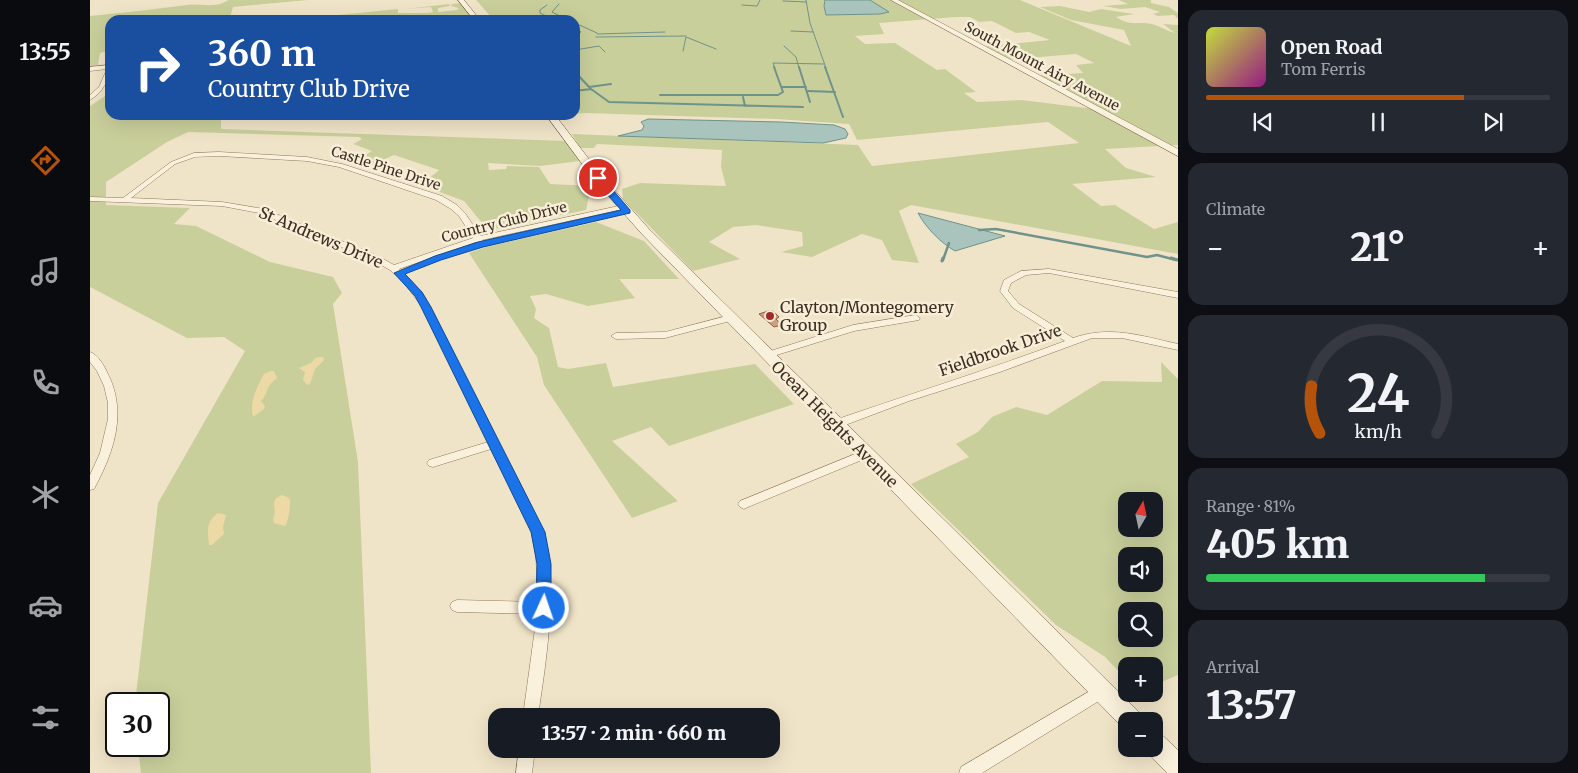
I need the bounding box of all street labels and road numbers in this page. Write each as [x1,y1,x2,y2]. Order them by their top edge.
street label: South Mount Airy Avenue [961,17,1123,115]
street label: Castle Pine Drive [329,142,443,194]
street label: Country Club Drive [440,198,568,246]
street label: St Andrews Drive [256,202,386,272]
street label: Fieldbrook Drive [936,320,1064,380]
street label: Ocean Heights Avenue [767,356,903,492]

